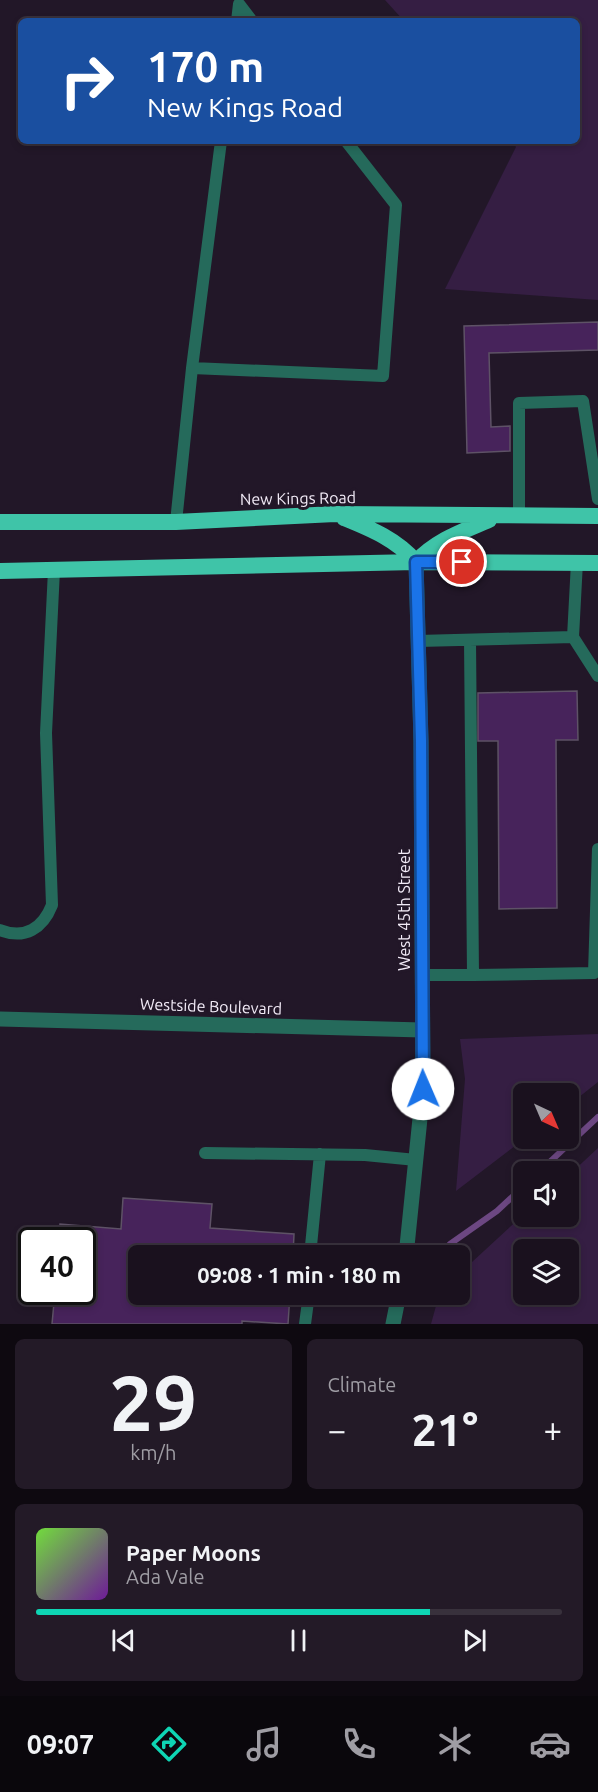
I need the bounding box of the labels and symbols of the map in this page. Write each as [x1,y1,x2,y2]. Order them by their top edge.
street label: New Kings Road [240,488,356,508]
pin [436,536,487,587]
street label: West 45th Street [395,848,413,971]
street label: Westside Boulevard [140,995,282,1017]
position arrow [391,1057,455,1121]
north arrow [513,1083,579,1149]
speed limit sign: 40 [18,1227,96,1305]

